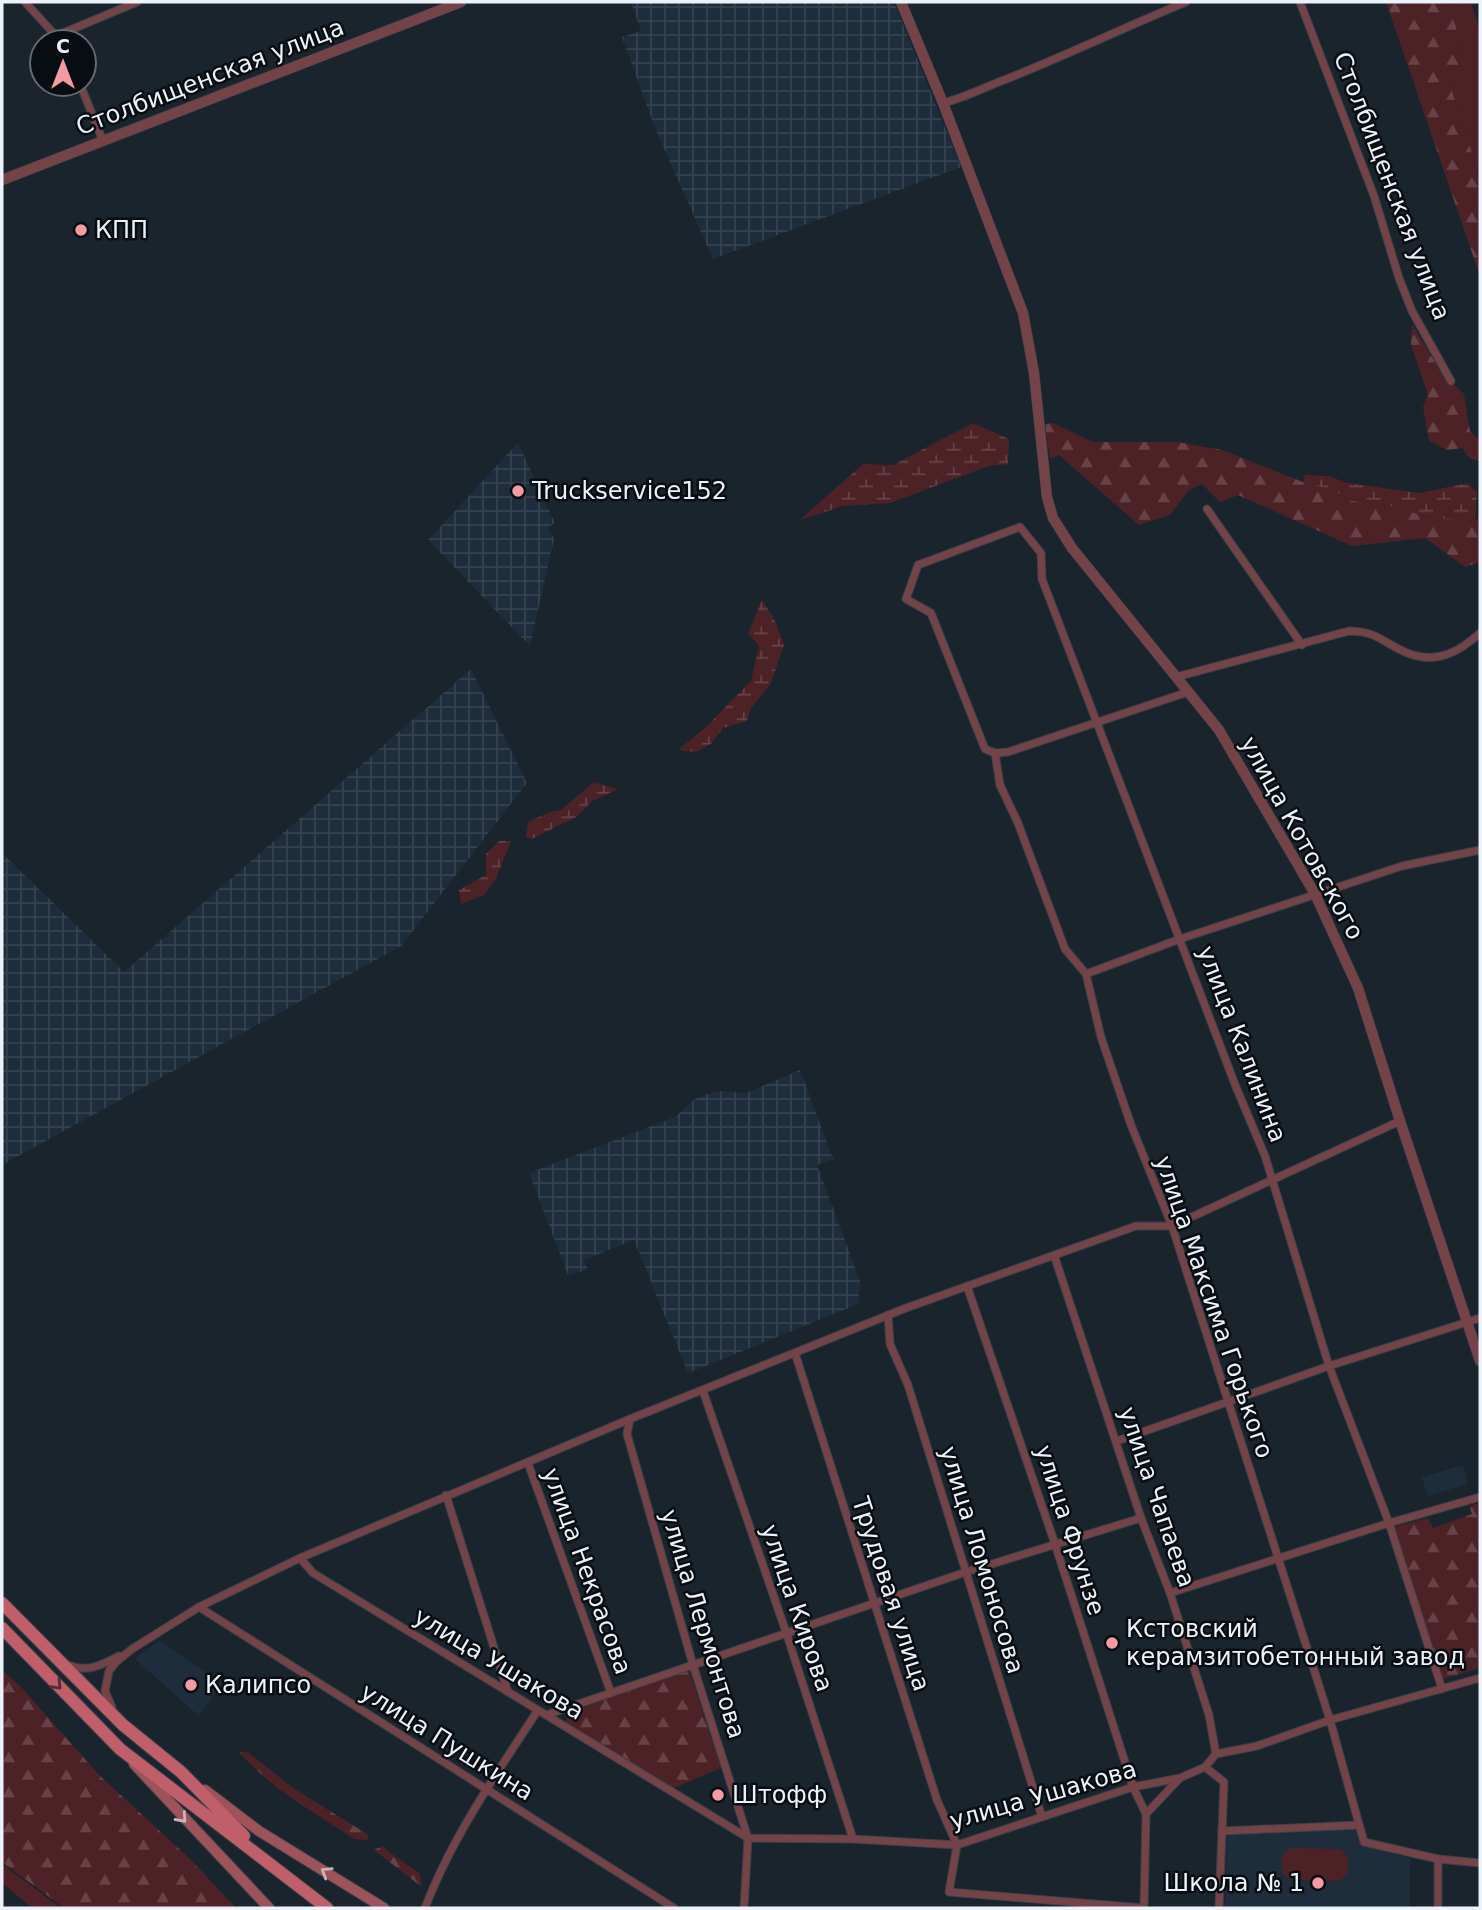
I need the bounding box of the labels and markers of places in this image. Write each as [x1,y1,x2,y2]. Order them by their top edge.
place label: КПП [95,216,148,244]
marker: КПП [73,222,89,238]
place label: Truckservice152 [531,477,727,505]
marker: Truckservice152 [510,483,526,499]
place label: Кстовский керамзитобетонный завод [1126,1615,1465,1671]
marker: Кстовский керамзитобетонный завод [1104,1635,1120,1651]
place label: Калипсо [205,1671,311,1699]
marker: Калипсо [183,1677,199,1693]
place label: Штофф [732,1781,827,1809]
marker: Штофф [710,1787,726,1803]
place label: Школа № 1 [1164,1869,1304,1897]
marker: Школа № 1 [1310,1875,1326,1891]

